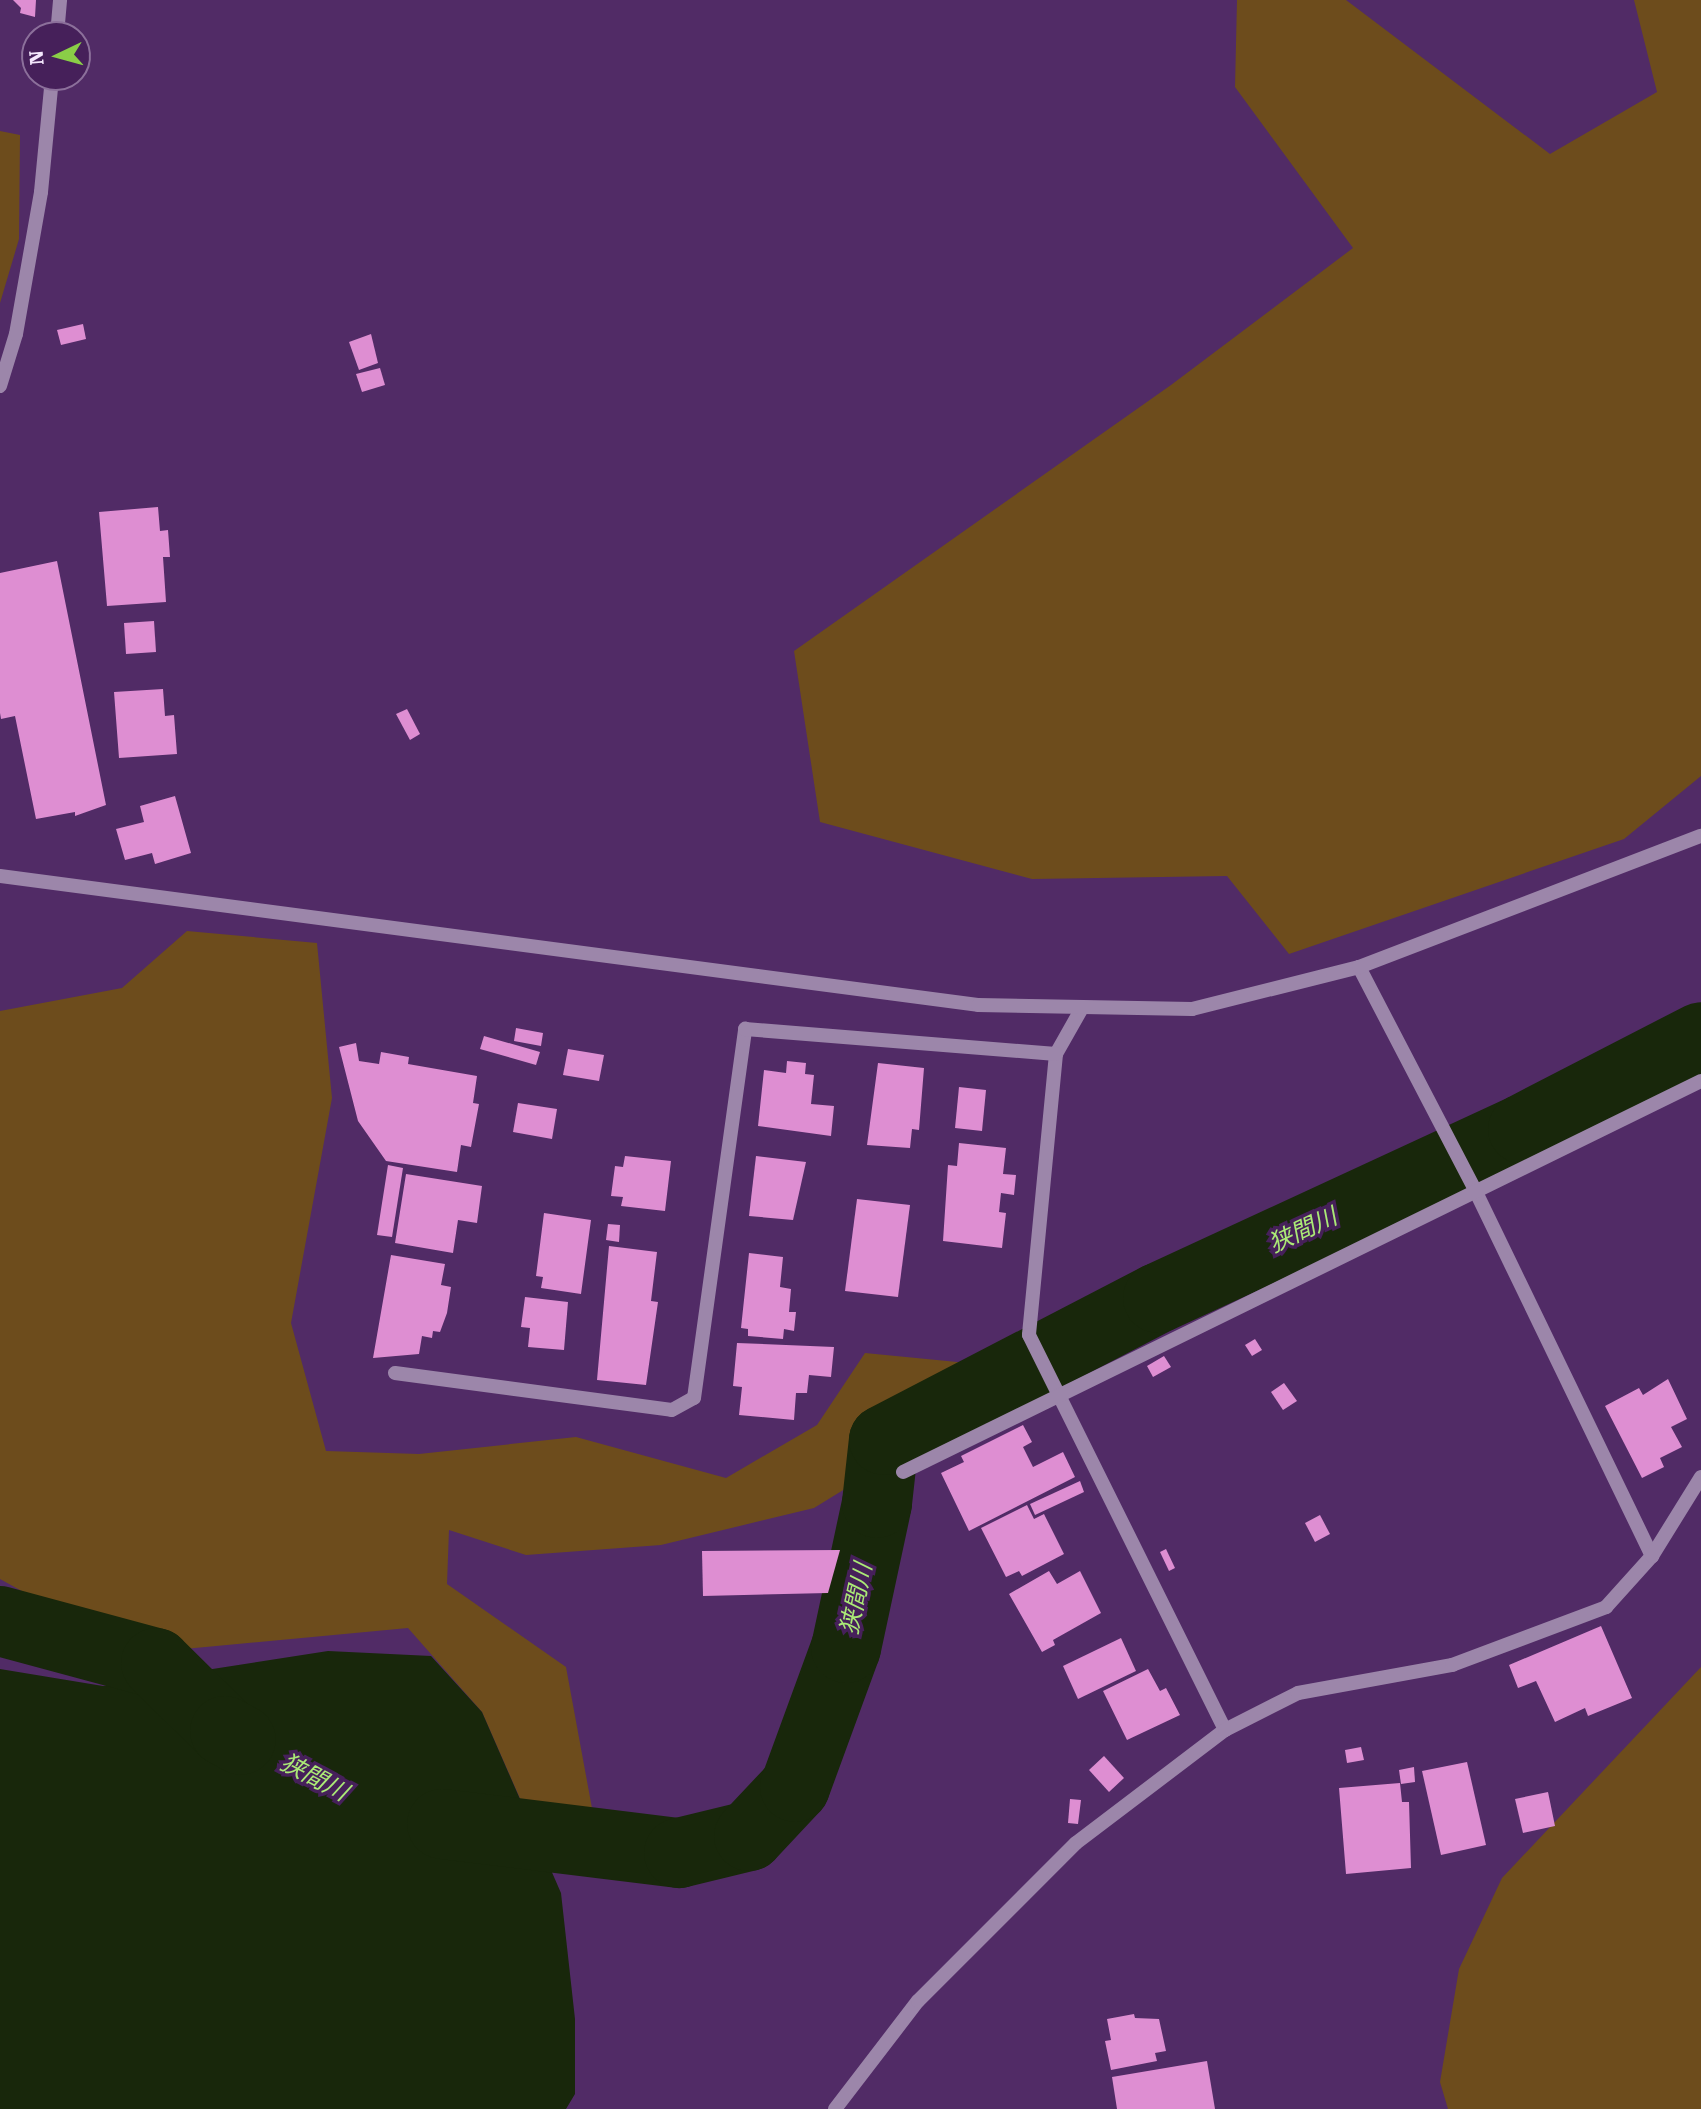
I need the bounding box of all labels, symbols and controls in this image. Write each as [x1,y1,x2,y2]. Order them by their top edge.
north arrow [21,21,91,91]
text: N [24,49,49,66]
water label: 狭間川 [1264,1203,1342,1259]
water label: 狭間川 [835,1561,879,1637]
water label: 狭間川 [275,1748,353,1808]

